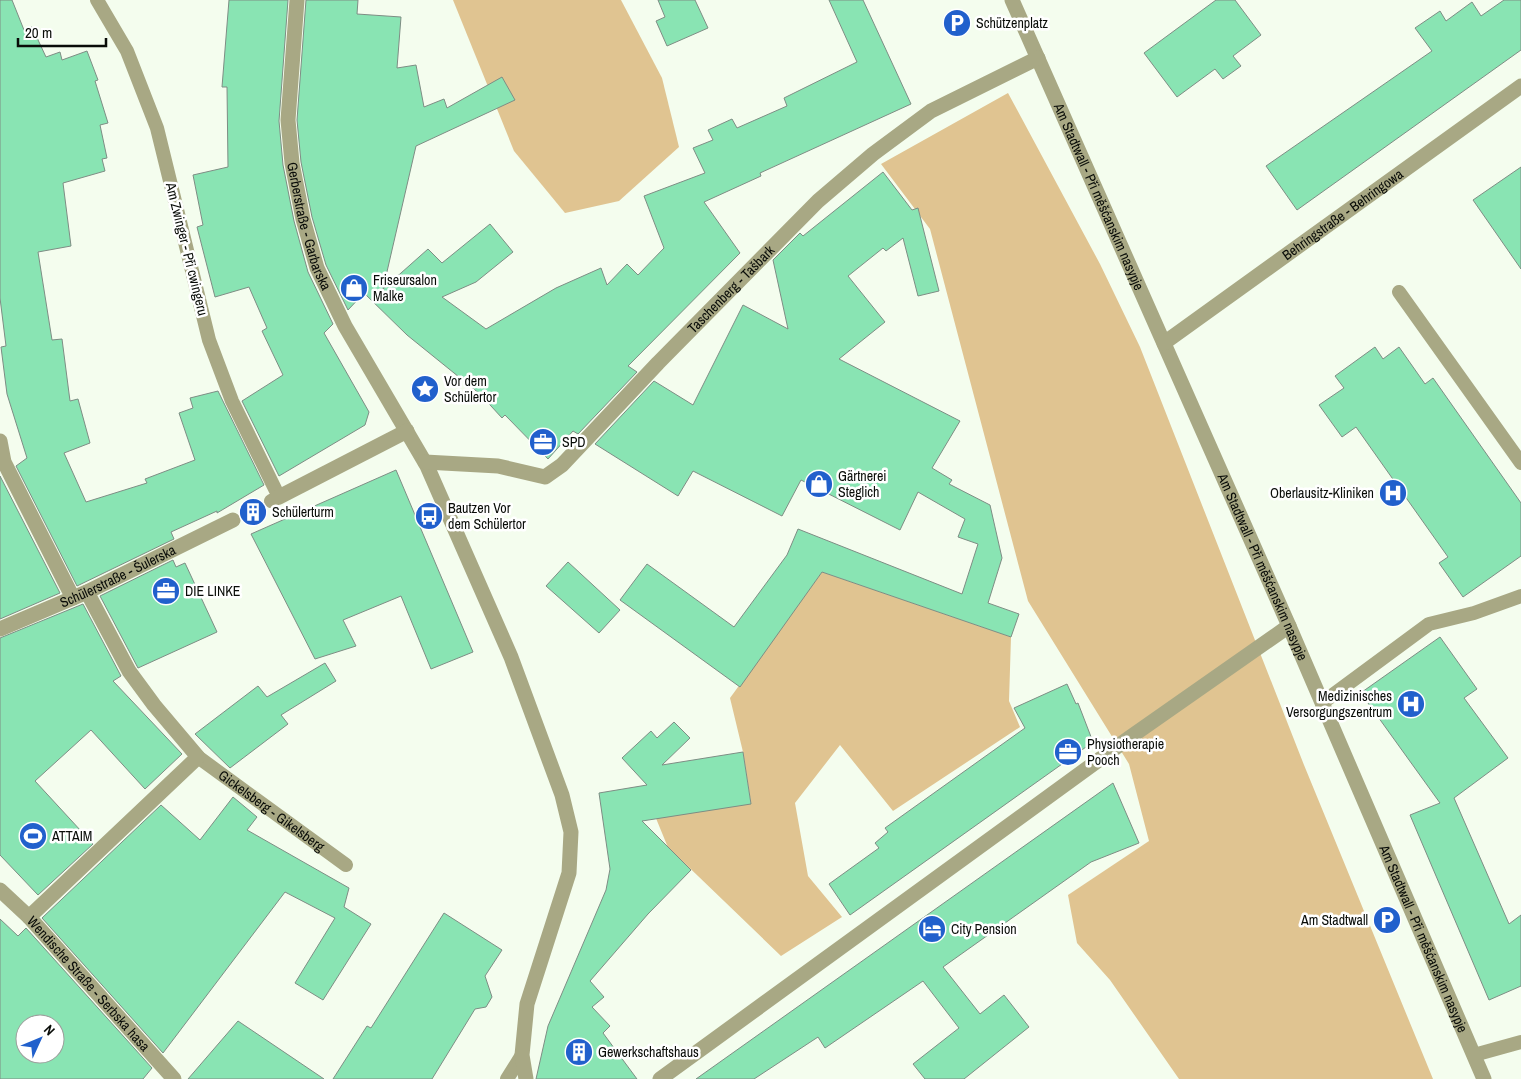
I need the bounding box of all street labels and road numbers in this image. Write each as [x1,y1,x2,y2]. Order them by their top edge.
street label: Am Stadtwall - Při měšćanskim nasypje [1049,99,1148,293]
street label: Gerberstraße - Garbarska [283,161,336,294]
street label: Behringstraße - Behringowa [1279,165,1407,264]
street label: Am Zwinger - Při cwingeru [162,180,212,317]
street label: Taschenberg - Tašbark [684,241,778,337]
street label: Am Stadtwall - Při měšćanskim nasypje [1213,470,1312,663]
street label: Schülerstraße - Šulerska [57,540,179,612]
street label: Gickelsberg - Gikelsberg [215,766,329,856]
street label: Am Stadtwall - Při měšćanskim nasypje [1375,841,1472,1035]
street label: Wendische Straße - Serbska hasa [23,912,154,1055]

